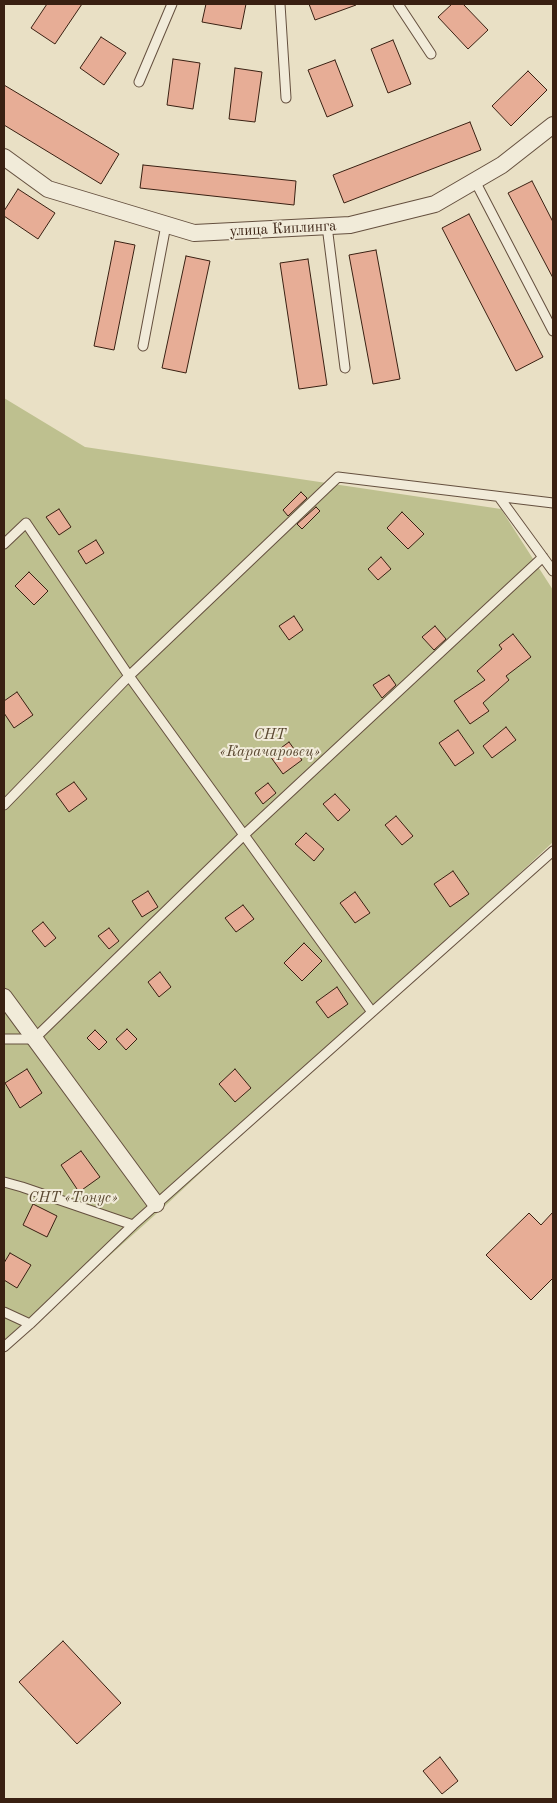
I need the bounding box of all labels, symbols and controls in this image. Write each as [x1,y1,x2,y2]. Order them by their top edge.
street label: улица Киплинга [229,217,337,241]
park label: СНТ «Карачаровец» [220,726,320,761]
park label: СНТ «Тонус» [28,1189,118,1207]

